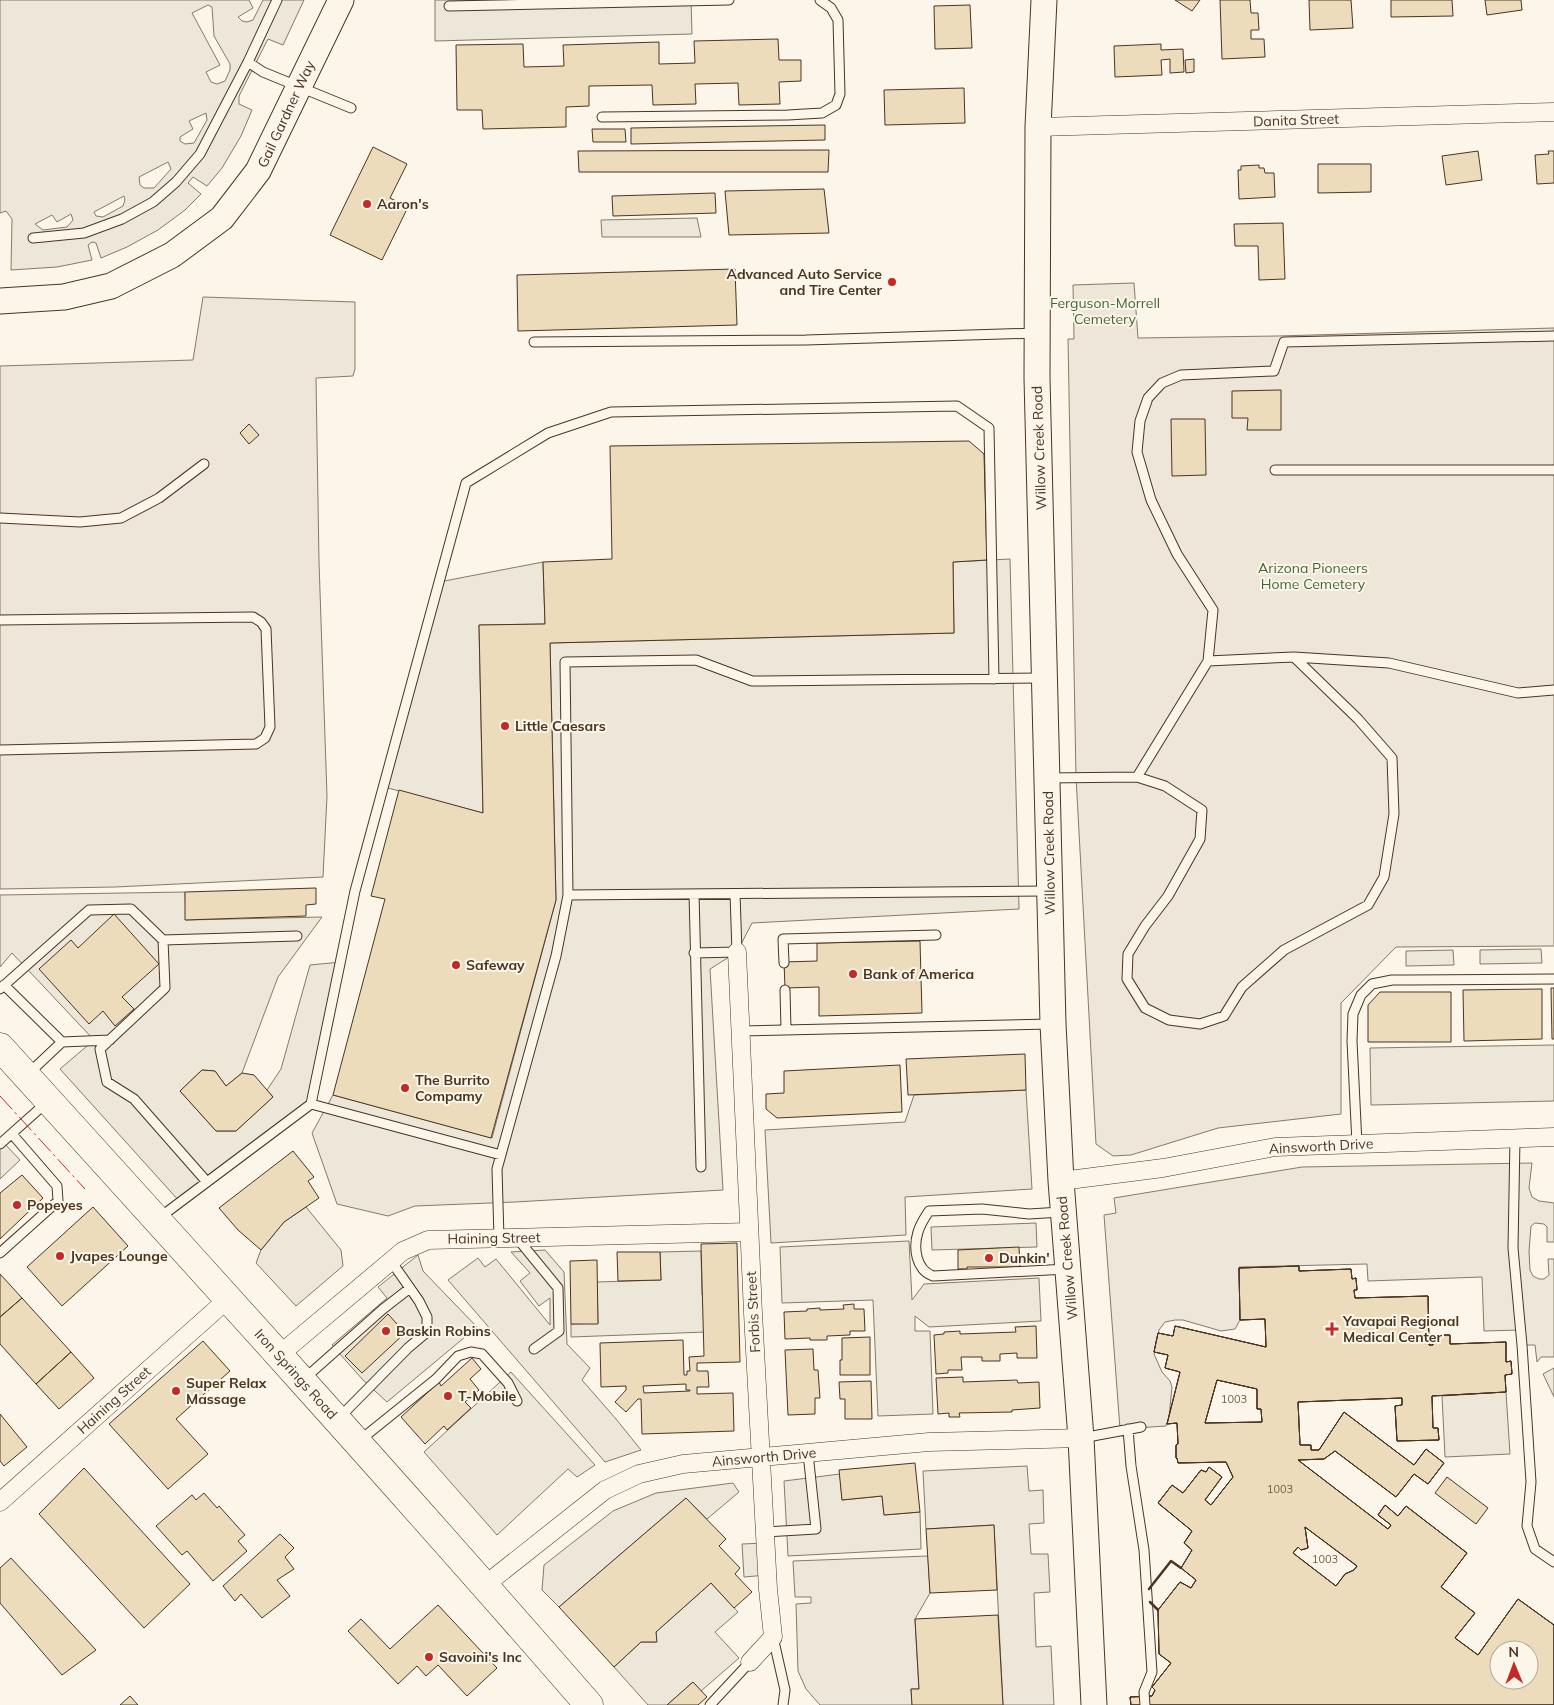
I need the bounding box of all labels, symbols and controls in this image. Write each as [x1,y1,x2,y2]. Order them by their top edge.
street label: Gail Gardner Way [253,57,319,170]
street label: Danita Street [1253,110,1339,130]
place label: Aaron's [377,195,429,213]
marker: Aaron's [361,198,373,210]
place label: Advanced Auto Service and Tire Center [727,265,882,299]
marker: Advanced Auto Service and Tire Center [886,276,898,288]
park label: Ferguson-Morrell Cemetery [1050,294,1160,328]
street label: Willow Creek Road [1028,386,1050,510]
park label: Arizona Pioneers Home Cemetery [1258,559,1368,593]
place label: Little Caesars [515,717,606,735]
marker: Little Caesars [499,720,511,732]
street label: Willow Creek Road [1039,791,1059,915]
place label: Safeway [466,956,525,974]
marker: Safeway [450,959,462,971]
place label: Bank of America [863,965,974,983]
marker: Bank of America [847,968,859,980]
place label: The Burrito Compamy [415,1071,490,1105]
marker: The Burrito Compamy [399,1082,411,1094]
street label: Ainsworth Drive [1268,1134,1374,1158]
street label: Willow Creek Road [1053,1195,1081,1321]
place label: Popeyes [27,1196,83,1214]
marker: Popeyes [11,1199,23,1211]
street label: Haining Street [447,1228,541,1248]
place label: Jvapes Lounge [70,1247,168,1265]
place label: Dunkin' [999,1249,1050,1267]
marker: Jvapes Lounge [54,1250,66,1262]
marker: Dunkin' [983,1252,995,1264]
street label: Forbis Street [742,1271,764,1353]
place label: Yavapai Regional Medical Center [1342,1312,1459,1346]
place label: Baskin Robins [396,1322,491,1340]
marker: Yavapai Regional Medical Center [1325,1322,1339,1336]
street label: Iron Springs Road [251,1325,341,1423]
marker: Baskin Robins [380,1325,392,1337]
street label: Haining Street [73,1362,155,1438]
place label: Super Relax Massage [186,1374,267,1408]
marker: Super Relax Massage [170,1385,182,1397]
place label: T-Mobile [458,1387,517,1405]
marker: T-Mobile [442,1390,454,1402]
house number: 1003 [1221,1392,1247,1406]
street label: Ainsworth Drive [711,1443,817,1471]
house number: 1003 [1267,1482,1293,1496]
house number: 1003 [1312,1552,1338,1566]
north arrow [1489,1640,1539,1690]
text: N [1508,1643,1519,1661]
place label: Savoini's Inc [439,1648,522,1666]
marker: Savoini's Inc [423,1651,435,1663]

